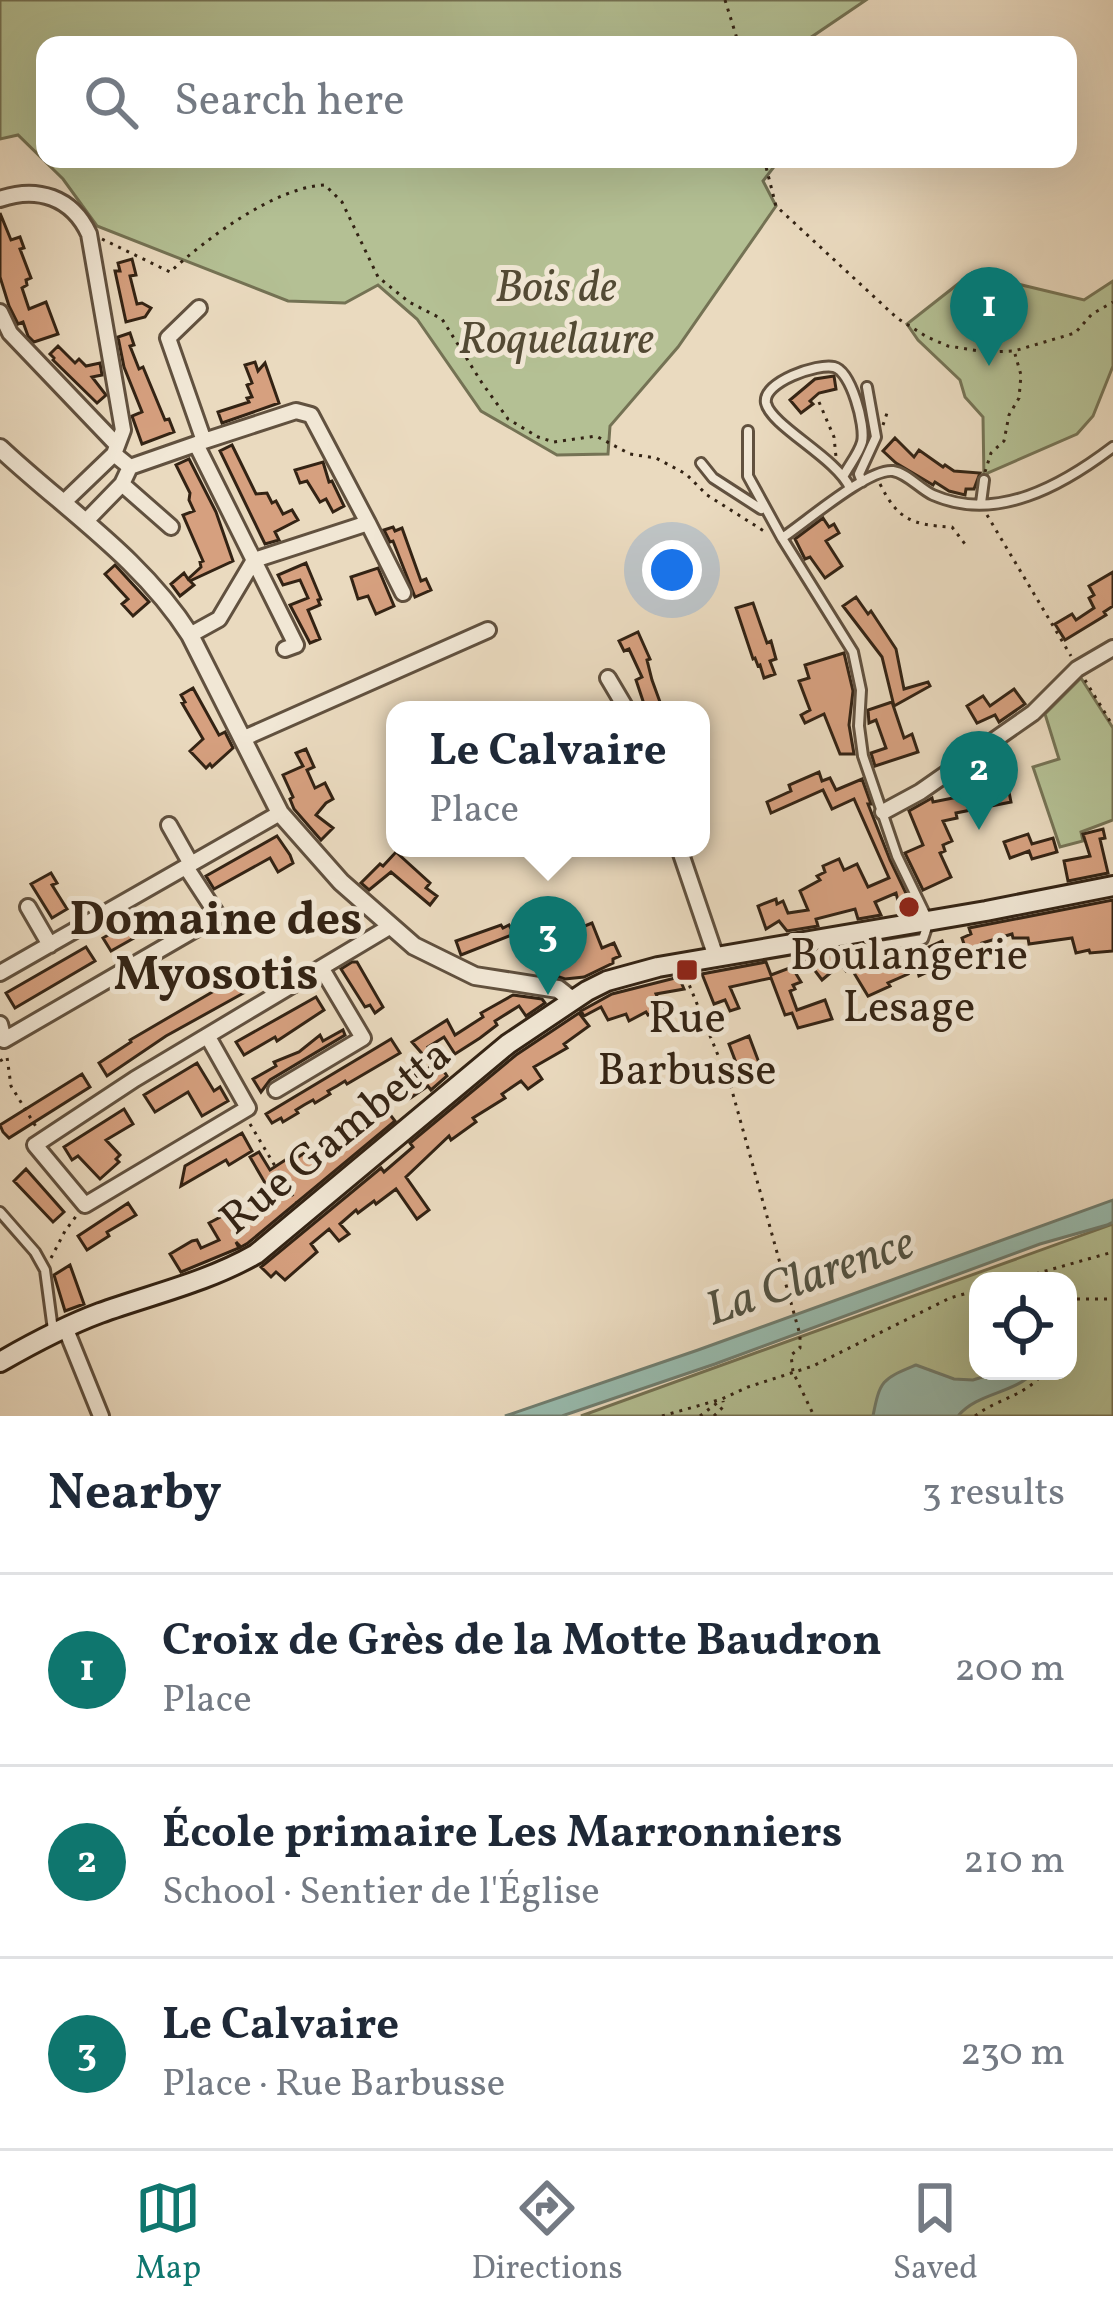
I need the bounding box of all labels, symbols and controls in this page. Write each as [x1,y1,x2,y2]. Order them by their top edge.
search box [36,36,1077,168]
icon: search [78,69,144,135]
text: Search here [174,71,405,134]
park label: Bois de Roquelaure [458,258,654,373]
pin: 1 [950,267,1028,366]
your location [642,540,702,600]
popup [386,701,710,857]
text: Le Calvaire [429,721,667,784]
pin: 2 [940,731,1018,830]
text: Place [429,784,519,838]
district label: Domaine des Myosotis [70,888,363,1010]
marker: Boulangerie Lesage [896,894,922,920]
pin: 3 [509,896,587,995]
place label: Boulangerie Lesage [790,926,1028,1041]
marker: Rue Barbusse [674,957,700,983]
place label: Rue Barbusse [597,989,777,1104]
street label: Rue Gambetta [208,1026,466,1251]
water label: La Clarence [697,1211,924,1345]
map controls [969,1272,1077,1380]
button: locate [969,1272,1077,1380]
text: Nearby [48,1459,222,1530]
text: 3 results [922,1467,1065,1521]
text: Croix de Grès de la Motte Baudron [162,1611,882,1674]
text: 1 [79,1643,95,1697]
text: 200 m [954,1643,1065,1697]
text: Place [162,1674,252,1728]
text: École primaire Les Marronniers [162,1803,843,1866]
text: 2 [77,1835,97,1889]
text: 210 m [963,1835,1065,1889]
text: School · Sentier de l'Église [162,1866,600,1920]
text: Le Calvaire [162,1995,399,2058]
text: 3 [77,2027,97,2081]
text: 230 m [960,2027,1065,2081]
text: Place · Rue Barbusse [162,2058,505,2112]
tab: Map [135,2175,201,2293]
tab: Directions [471,2175,623,2293]
tab: Saved [893,2175,978,2293]

